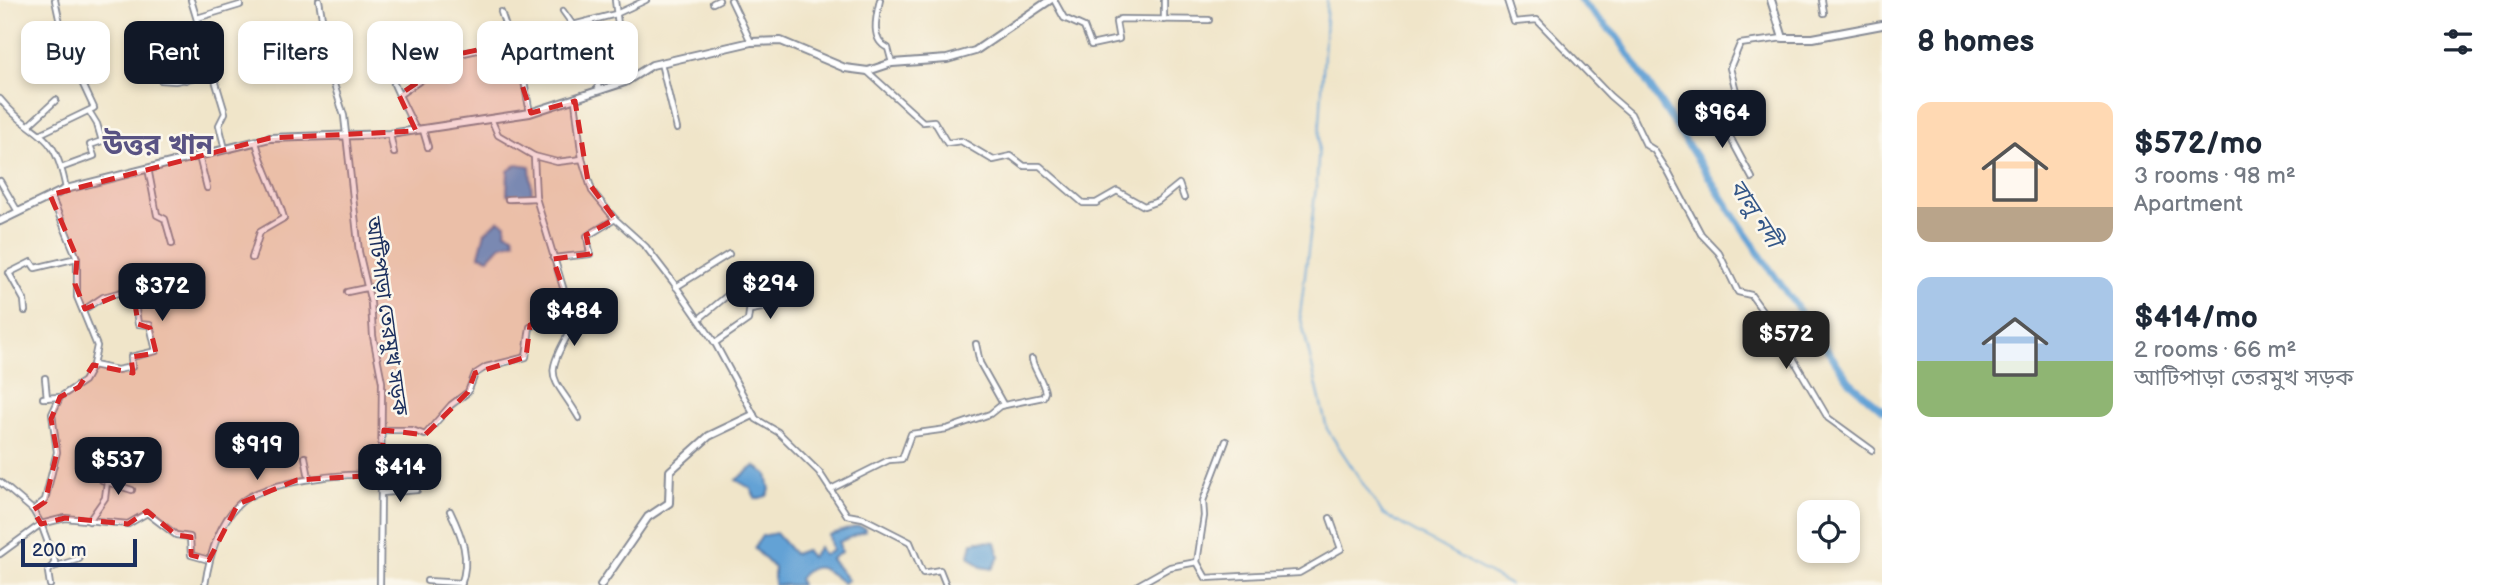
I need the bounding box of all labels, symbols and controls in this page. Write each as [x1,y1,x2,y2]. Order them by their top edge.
chip: Buy [21,21,110,84]
chip: Rent [124,21,224,84]
chip: Filters [238,21,353,84]
chip: New [367,21,463,84]
chip: Apartment [477,21,638,84]
icon: filters [2439,23,2477,61]
text: 8 homes [1917,24,2034,60]
pin: $964 [1681,90,1763,150]
text: $964 [1694,99,1750,127]
text: $572/mo [2134,126,2262,162]
district label: উত্তর খান [102,128,214,162]
icon: home [1973,130,2057,214]
text: 3 rooms · 98 m² [2134,162,2296,190]
water label: বালু নদী [1723,174,1790,256]
text: Apartment [2134,190,2243,218]
street label: আটিপাড়া তেরমুখ সড়ক [360,214,413,418]
pin: $294 [729,262,811,321]
pin: $372 [121,264,203,323]
text: $294 [742,270,798,298]
text: $372 [134,272,190,300]
pin: $484 [533,288,615,348]
text: $484 [546,297,602,325]
text: $414/mo [2134,300,2258,336]
icon: home [1973,305,2057,389]
pin: $572 [1745,312,1827,371]
text: $572 [1759,320,1813,348]
text: 2 rooms · 66 m² [2134,336,2296,364]
text: আটিপাড়া তেরমুখ সড়ক [2134,364,2354,392]
pin: $919 [216,422,298,482]
text: $919 [231,431,283,459]
pin: $537 [77,438,159,497]
pin: $414 [359,444,441,504]
text: $537 [91,446,145,474]
text: $414 [374,453,426,481]
map controls [1797,500,1860,563]
button: locate [1797,500,1860,563]
scale bar [21,536,136,568]
text: 200 m [32,539,86,562]

